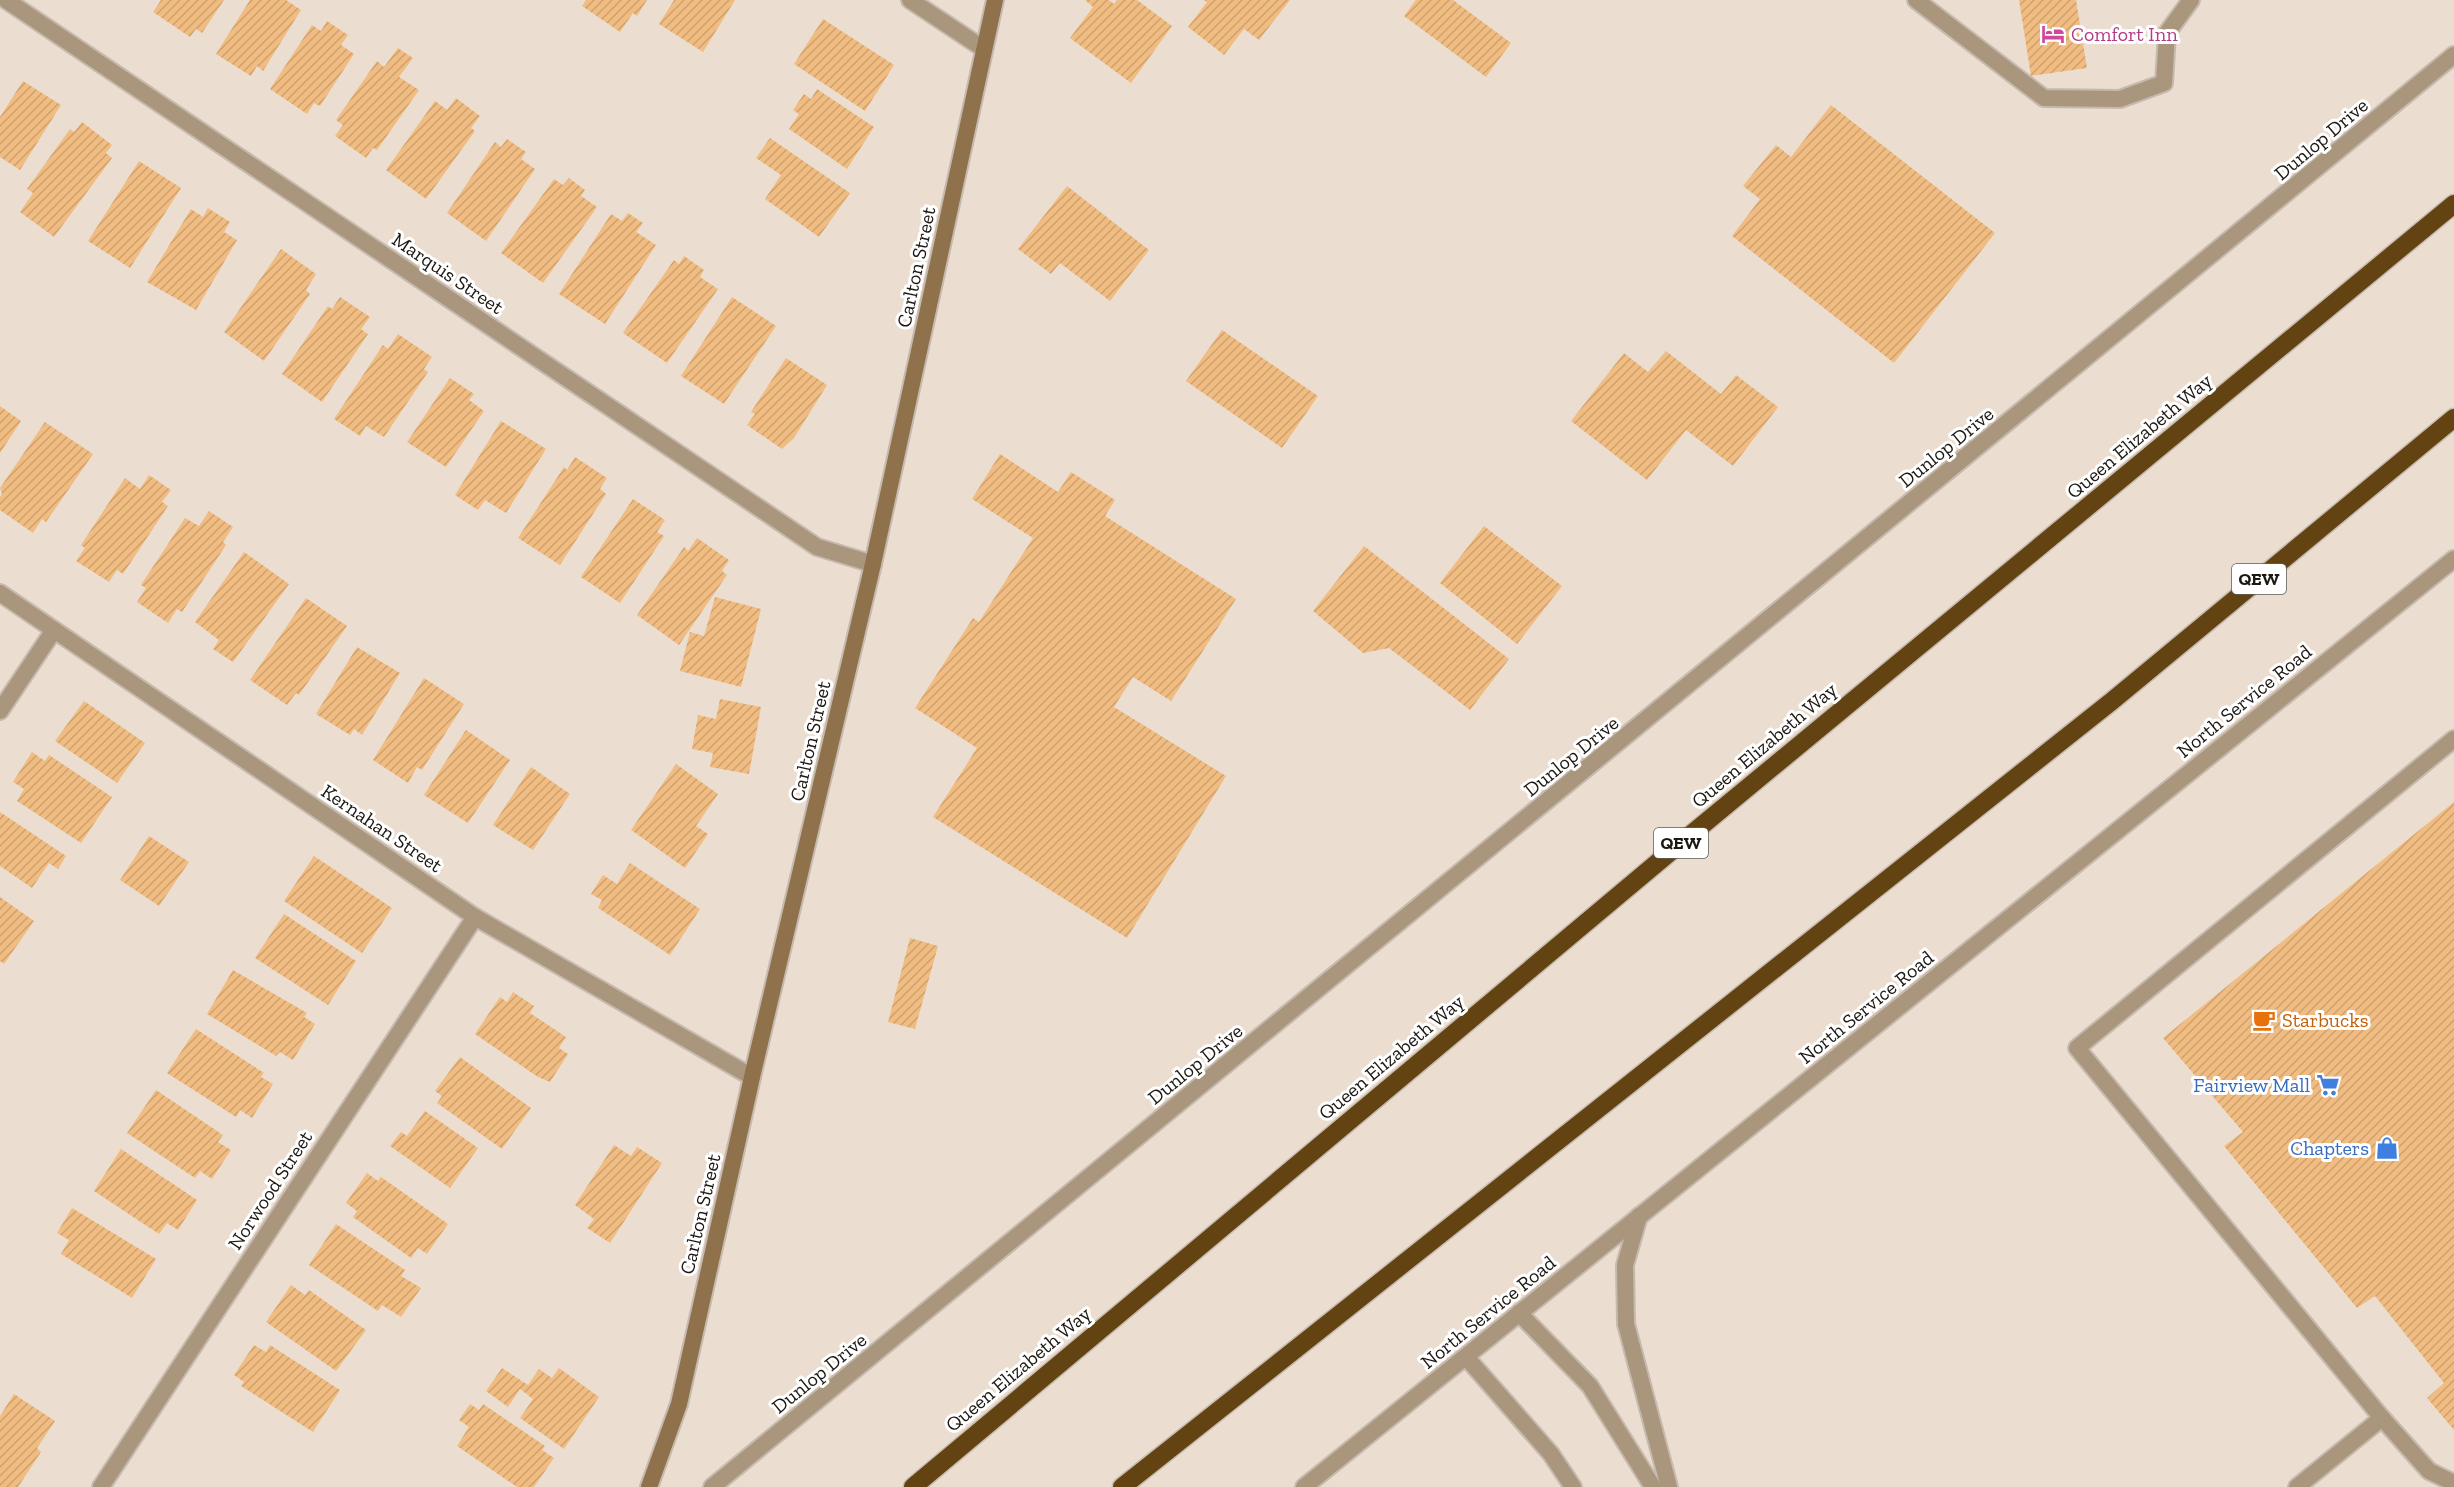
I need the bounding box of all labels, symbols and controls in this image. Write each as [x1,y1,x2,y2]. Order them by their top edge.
hotel icon: Comfort Inn [2040,21,2066,47]
place label: Comfort Inn [2071,22,2178,46]
street label: Dunlop Drive [2269,93,2373,185]
street label: Carlton Street [892,204,941,329]
street label: Marquis Street [388,227,509,319]
street label: Queen Elizabeth Way [2062,368,2217,504]
street label: Dunlop Drive [1894,401,1998,493]
road number: QEW [2232,564,2286,594]
street label: North Service Road [2172,639,2316,763]
street label: Queen Elizabeth Way [1687,677,1842,813]
street label: Carlton Street [785,678,836,803]
street label: Dunlop Drive [1519,710,1623,802]
street label: Kernahan Street [317,779,448,878]
road number: QEW [1654,828,1708,858]
street label: North Service Road [1794,945,1938,1069]
street label: Queen Elizabeth Way [1314,989,1469,1125]
cafe icon: Starbucks [2251,1007,2277,1033]
place label: Starbucks [2282,1008,2368,1032]
street label: Dunlop Drive [1143,1018,1247,1110]
supermarket icon: Fairview Mall [2315,1072,2341,1098]
place label: Fairview Mall [2193,1073,2310,1097]
street label: Norwood Street [223,1126,318,1254]
shop icon: Chapters [2374,1135,2400,1161]
place label: Chapters [2290,1136,2369,1160]
street label: Carlton Street [675,1151,726,1276]
street label: North Service Road [1416,1250,1560,1374]
street label: Queen Elizabeth Way [941,1301,1096,1437]
street label: Dunlop Drive [767,1327,871,1419]

